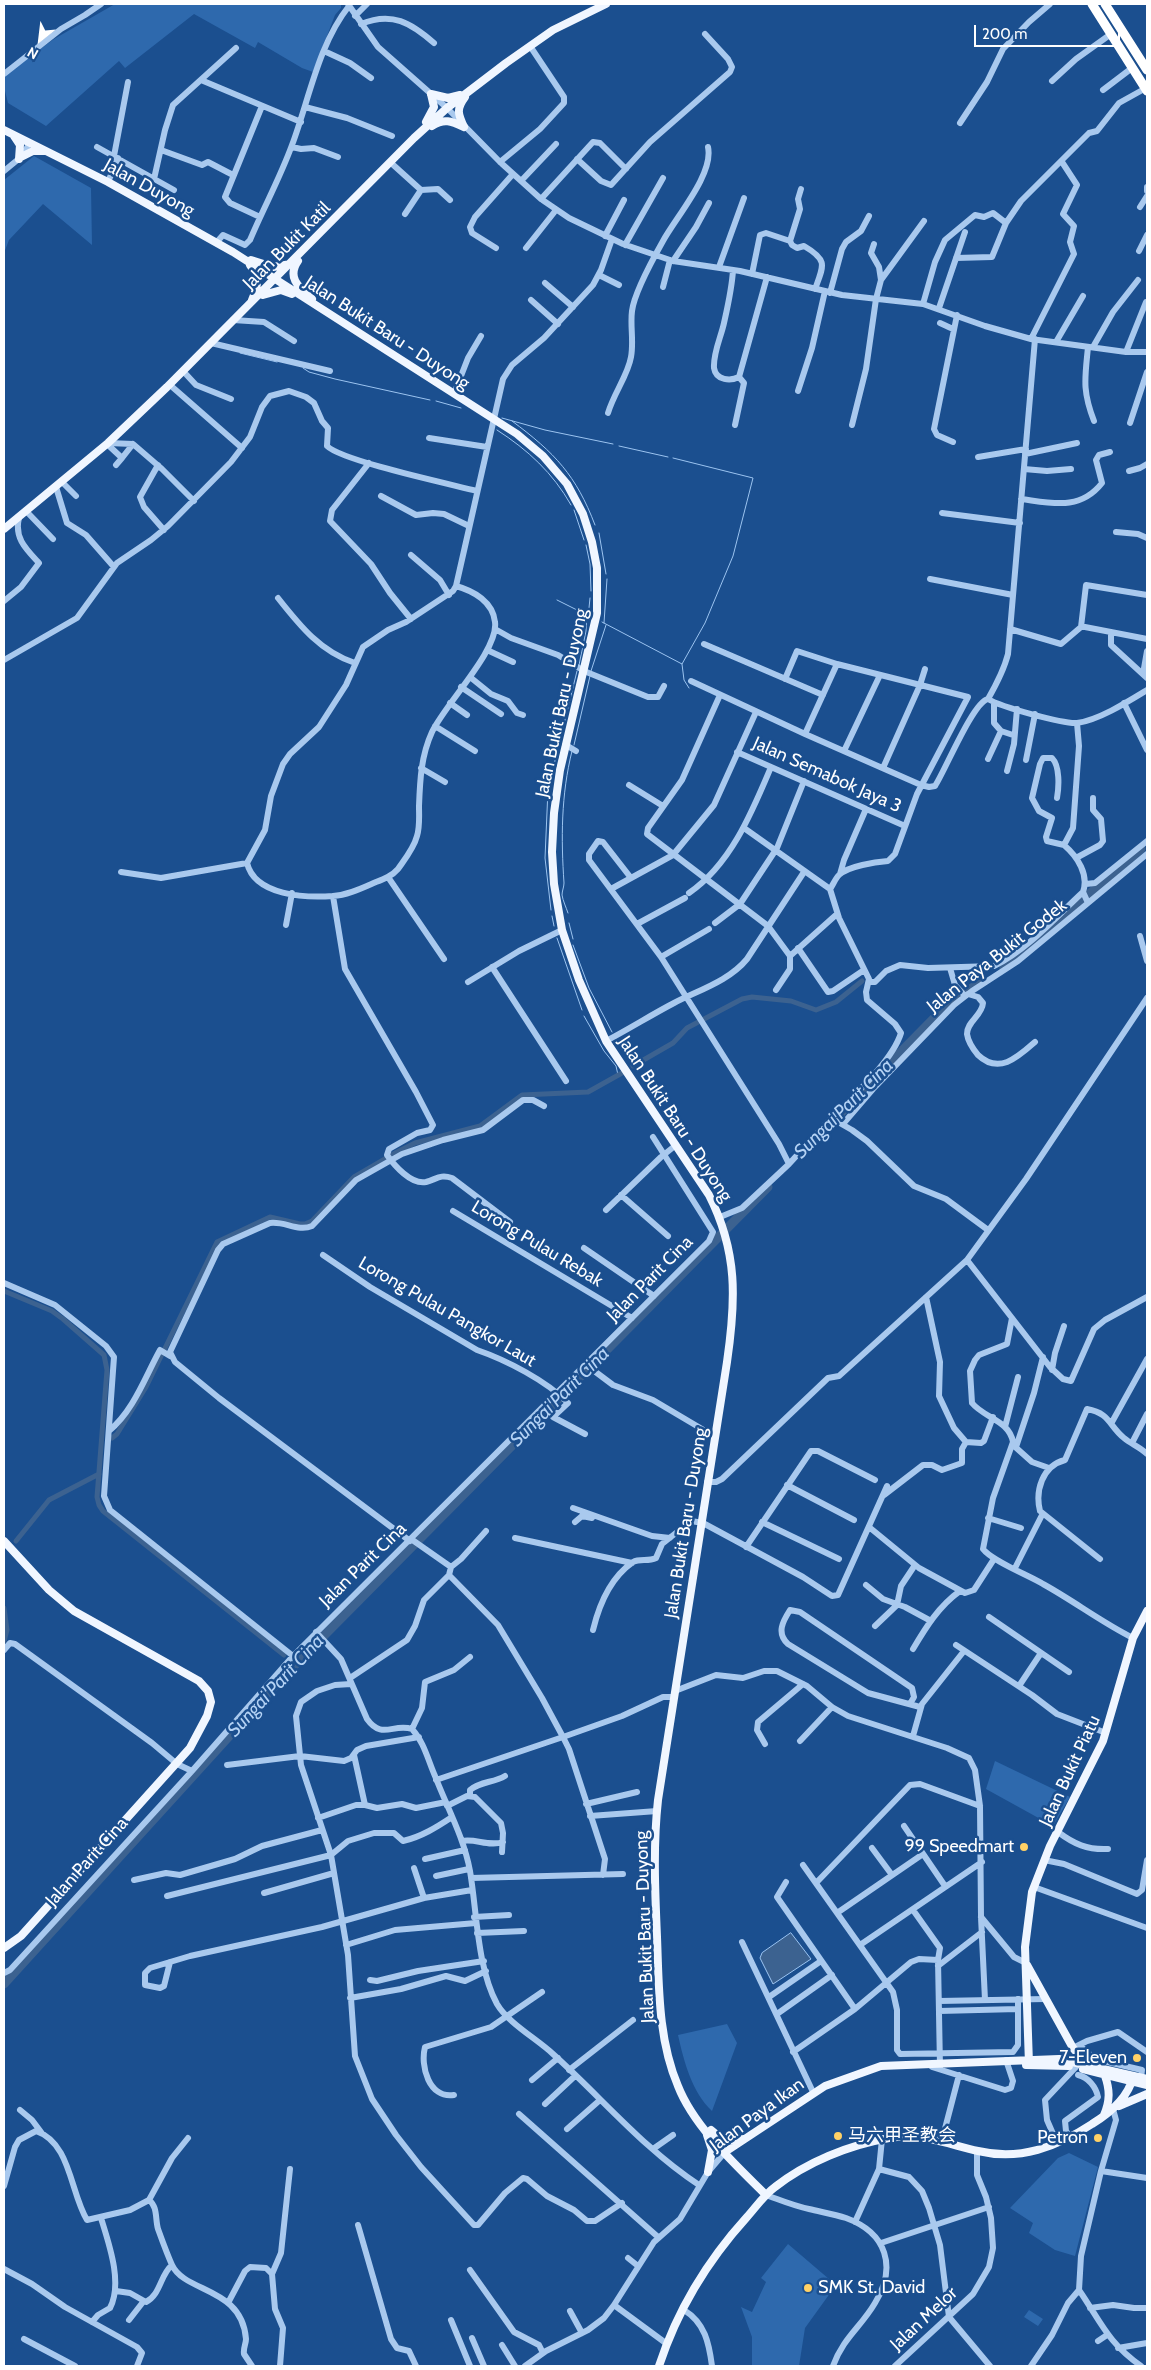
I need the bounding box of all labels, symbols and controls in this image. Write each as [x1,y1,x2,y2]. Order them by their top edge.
north arrow [15,15,65,65]
scale bar [976,15,1122,47]
text: 200 m [982,25,1027,43]
text: N [24,43,41,63]
street label: Jalan Duyong [100,154,198,222]
street label: Jalan Bukit Katil [239,198,335,294]
street label: Jalan Bukit Baru - Duyong [300,271,474,395]
street label: Jalan Bukit Baru - Duyong [531,607,593,799]
street label: Jalan Semabok Jaya 3 [749,733,905,817]
street label: Jalan Paya Bukit Godek [923,895,1071,1017]
street label: Jalan Bukit Baru - Duyong [613,1032,737,1206]
water label: Sungai Parit Cina [790,1055,898,1163]
street label: Lorong Pulau Rebak [467,1196,607,1292]
street label: Jalan Parit Cina [603,1232,697,1326]
street label: Lorong Pulau Pangkor Laut [354,1252,540,1372]
water label: Sungai Parit Cina [506,1343,614,1451]
street label: Jalan Bukit Baru - Duyong [660,1426,712,1620]
street label: Jalan Parit Cina [315,1518,411,1612]
water label: Sungai Parit Cina [223,1630,329,1742]
street label: Jalan Bukit Piatu [1035,1712,1105,1830]
street label: Jalan Parit Cina [41,1813,133,1911]
street label: Jalan Bukit Baru - Duyong [631,1830,659,2024]
place label: 99 Speedmart [904,1836,1014,1858]
marker: 99 Speedmart [1018,1841,1030,1853]
place label: 7-Eleven [1059,2047,1127,2069]
marker: 7-Eleven [1131,2052,1143,2064]
street label: Jalan Paya Ikan [706,2074,808,2156]
place label: 马六甲圣教会 [848,2125,956,2147]
place label: Petron [1037,2127,1088,2149]
marker: 马六甲圣教会 [832,2130,844,2142]
marker: Petron [1092,2132,1104,2144]
place label: SMK St. David [818,2277,925,2299]
marker: SMK St. David [802,2282,814,2294]
street label: Jalan Melor [886,2283,962,2355]

